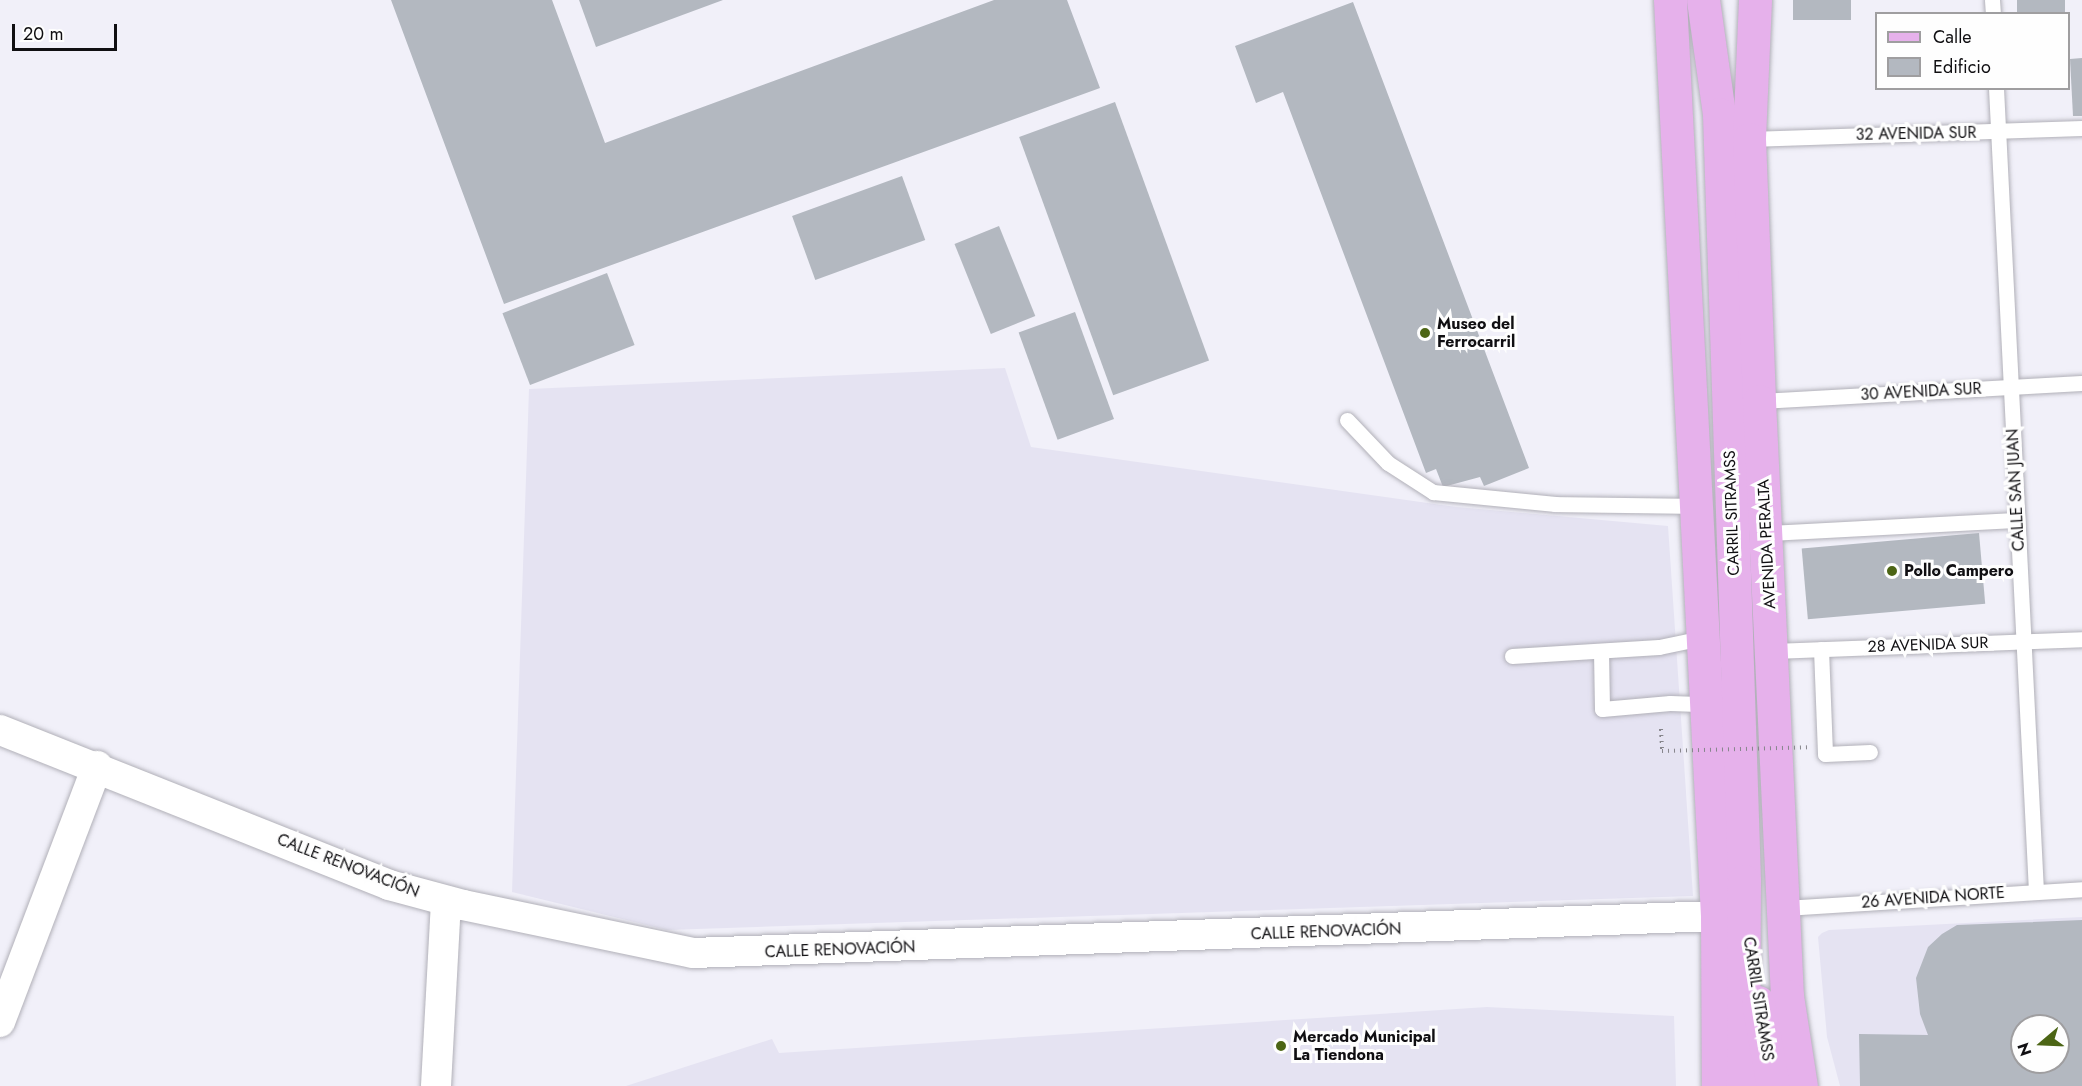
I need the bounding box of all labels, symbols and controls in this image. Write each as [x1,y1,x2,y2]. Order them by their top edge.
scale bar [15,12,120,50]
legend [1875,12,2070,90]
text: 20 m [23,21,63,47]
text: Calle [1933,24,1972,50]
text: Edificio [1933,54,1991,80]
street label: 32 AVENIDA SUR [1855,123,1977,145]
place label: Museo del Ferrocarril [1437,314,1515,352]
marker: Museo del Ferrocarril [1418,326,1432,340]
street label: 30 AVENIDA SUR [1860,379,1982,405]
street label: CALLE SAN JUAN [2003,428,2029,552]
street label: CARRIL SITRAMSS [1720,450,1744,576]
street label: AVENIDA PERALTA [1754,479,1780,609]
place label: Pollo Campero [1904,561,2014,581]
marker: Pollo Campero [1885,564,1899,578]
street label: 28 AVENIDA SUR [1867,633,1989,657]
street label: CALLE RENOVACIÓN [274,830,422,902]
street label: 26 AVENIDA NORTE [1861,883,2005,913]
street label: CALLE RENOVACIÓN [1250,920,1402,944]
street label: CARRIL SITRAMSS [1739,936,1777,1062]
street label: CALLE RENOVACIÓN [764,938,916,962]
north arrow [2010,1014,2070,1074]
place label: Mercado Municipal La Tiendona [1293,1027,1436,1065]
marker: Mercado Municipal La Tiendona [1274,1039,1288,1053]
text: N [2011,1040,2037,1059]

